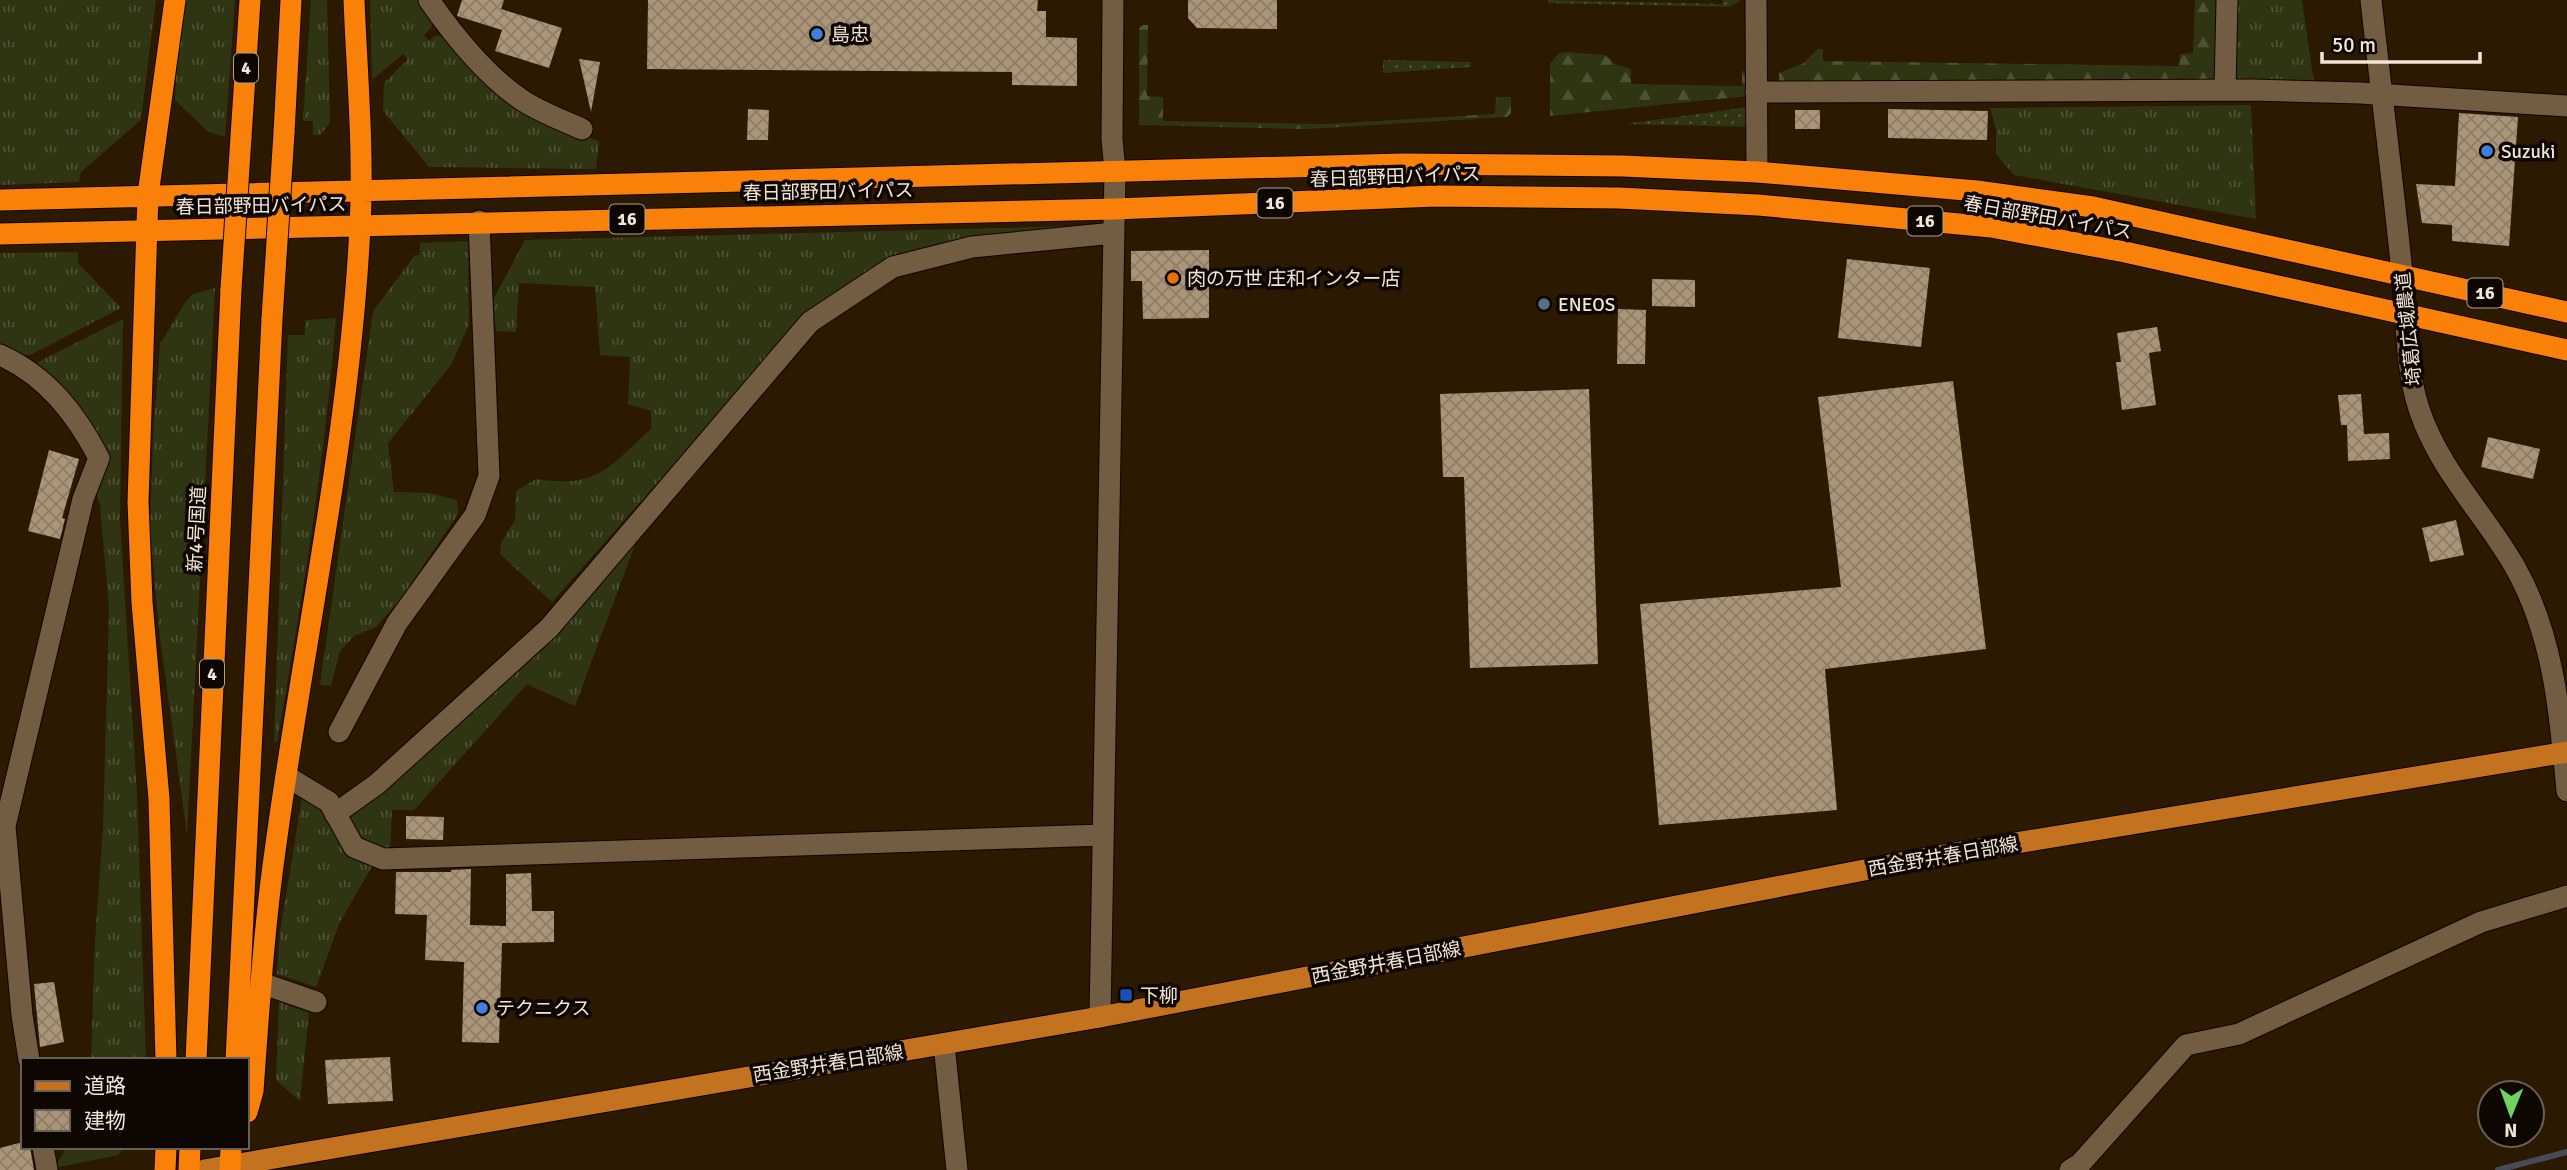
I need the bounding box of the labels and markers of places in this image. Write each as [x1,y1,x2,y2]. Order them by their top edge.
place label: 島忠 [831,23,869,47]
marker: 島忠 [809,26,825,42]
place label: Suzuki [2501,140,2555,164]
marker: Suzuki [2479,143,2495,159]
place label: 肉の万世 庄和インター店 [1187,267,1400,291]
marker: 肉の万世 庄和インター店 [1165,270,1181,286]
place label: ENEOS [1558,293,1615,317]
marker: ENEOS [1536,296,1552,312]
place label: 下柳 [1140,984,1178,1008]
marker: 下柳 [1118,987,1134,1003]
place label: テクニクス [496,997,590,1021]
marker: テクニクス [474,1000,490,1016]

